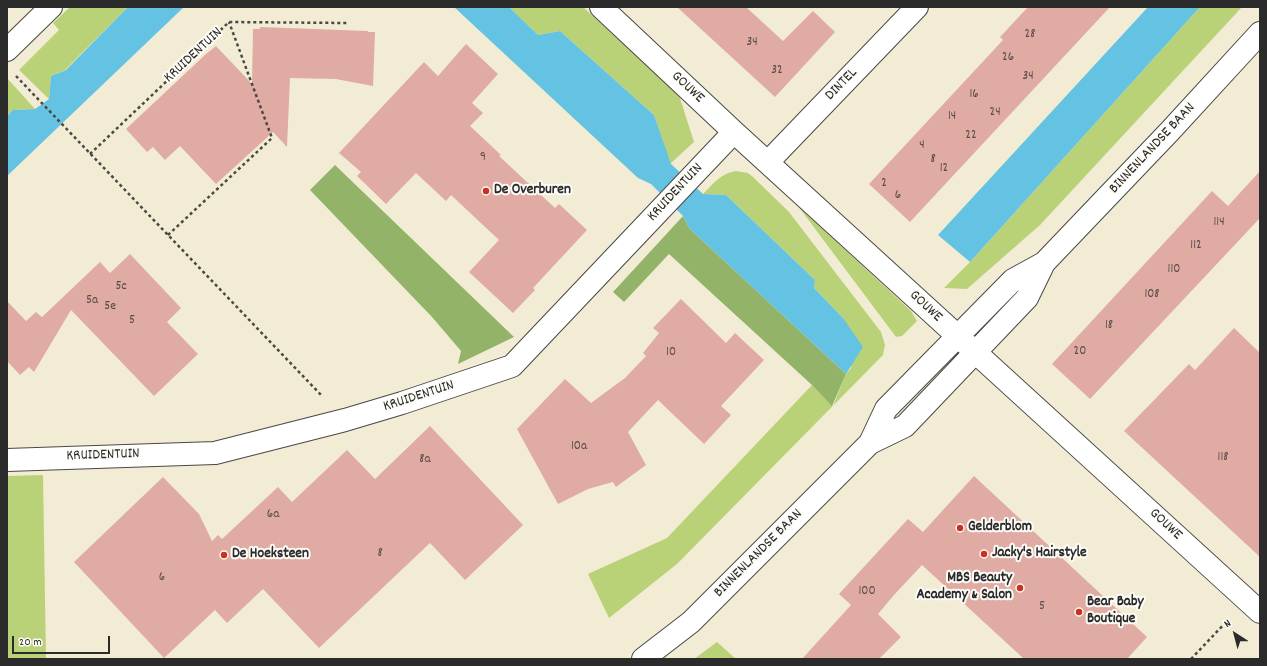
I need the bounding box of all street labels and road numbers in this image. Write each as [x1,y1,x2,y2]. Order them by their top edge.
street label: KRUIDENTUIN [161,24,227,88]
street label: DINTEL [822,65,862,105]
street label: GOUWE [667,68,707,108]
street label: BINNENLANDSE BAAN [1106,100,1200,198]
street label: KRUIDENTUIN [644,160,708,226]
street label: GOUWE [905,287,945,327]
street label: KRUIDENTUIN [381,377,457,417]
street label: KRUIDENTUIN [66,446,140,466]
street label: GOUWE [1145,505,1185,545]
street label: BINNENLANDSE BAAN [711,506,807,602]

